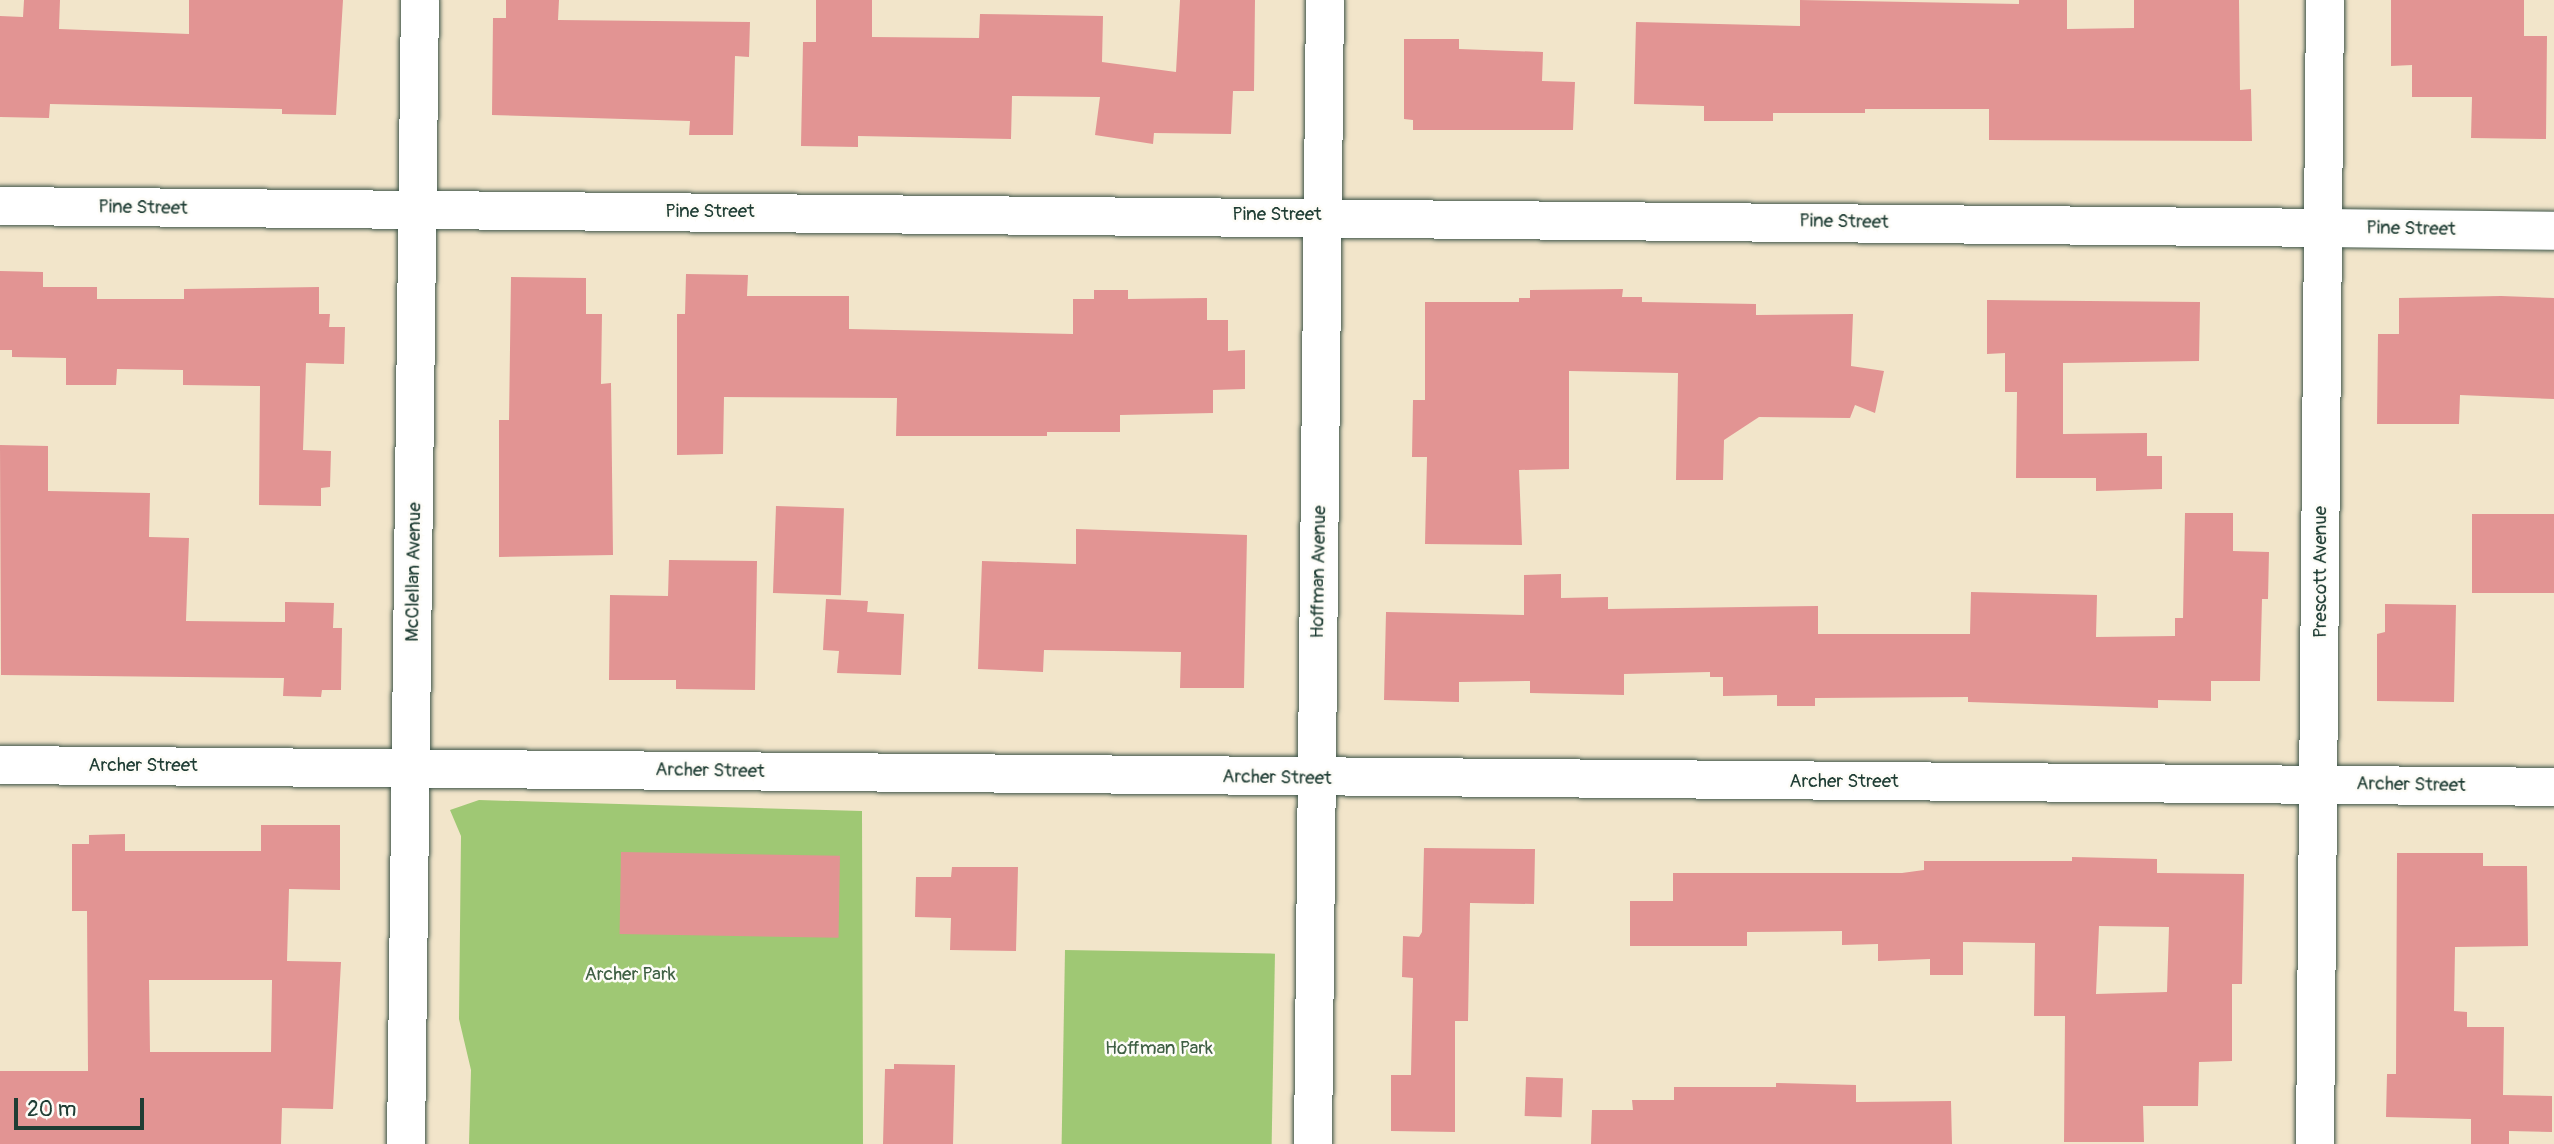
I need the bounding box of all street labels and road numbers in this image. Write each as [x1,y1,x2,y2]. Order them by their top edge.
street label: Pine Street [98,196,188,220]
street label: Pine Street [665,201,755,223]
street label: Pine Street [1232,204,1322,226]
street label: Pine Street [1799,210,1889,234]
street label: Pine Street [2366,217,2456,241]
street label: McClellan Avenue [401,502,427,642]
street label: Hoffman Avenue [1306,505,1332,639]
street label: Prescott Avenue [2310,506,2332,638]
street label: Archer Street [88,755,198,777]
street label: Archer Street [655,759,765,783]
street label: Archer Street [1222,766,1332,790]
street label: Archer Street [1789,771,1899,793]
street label: Archer Street [2356,773,2466,797]

